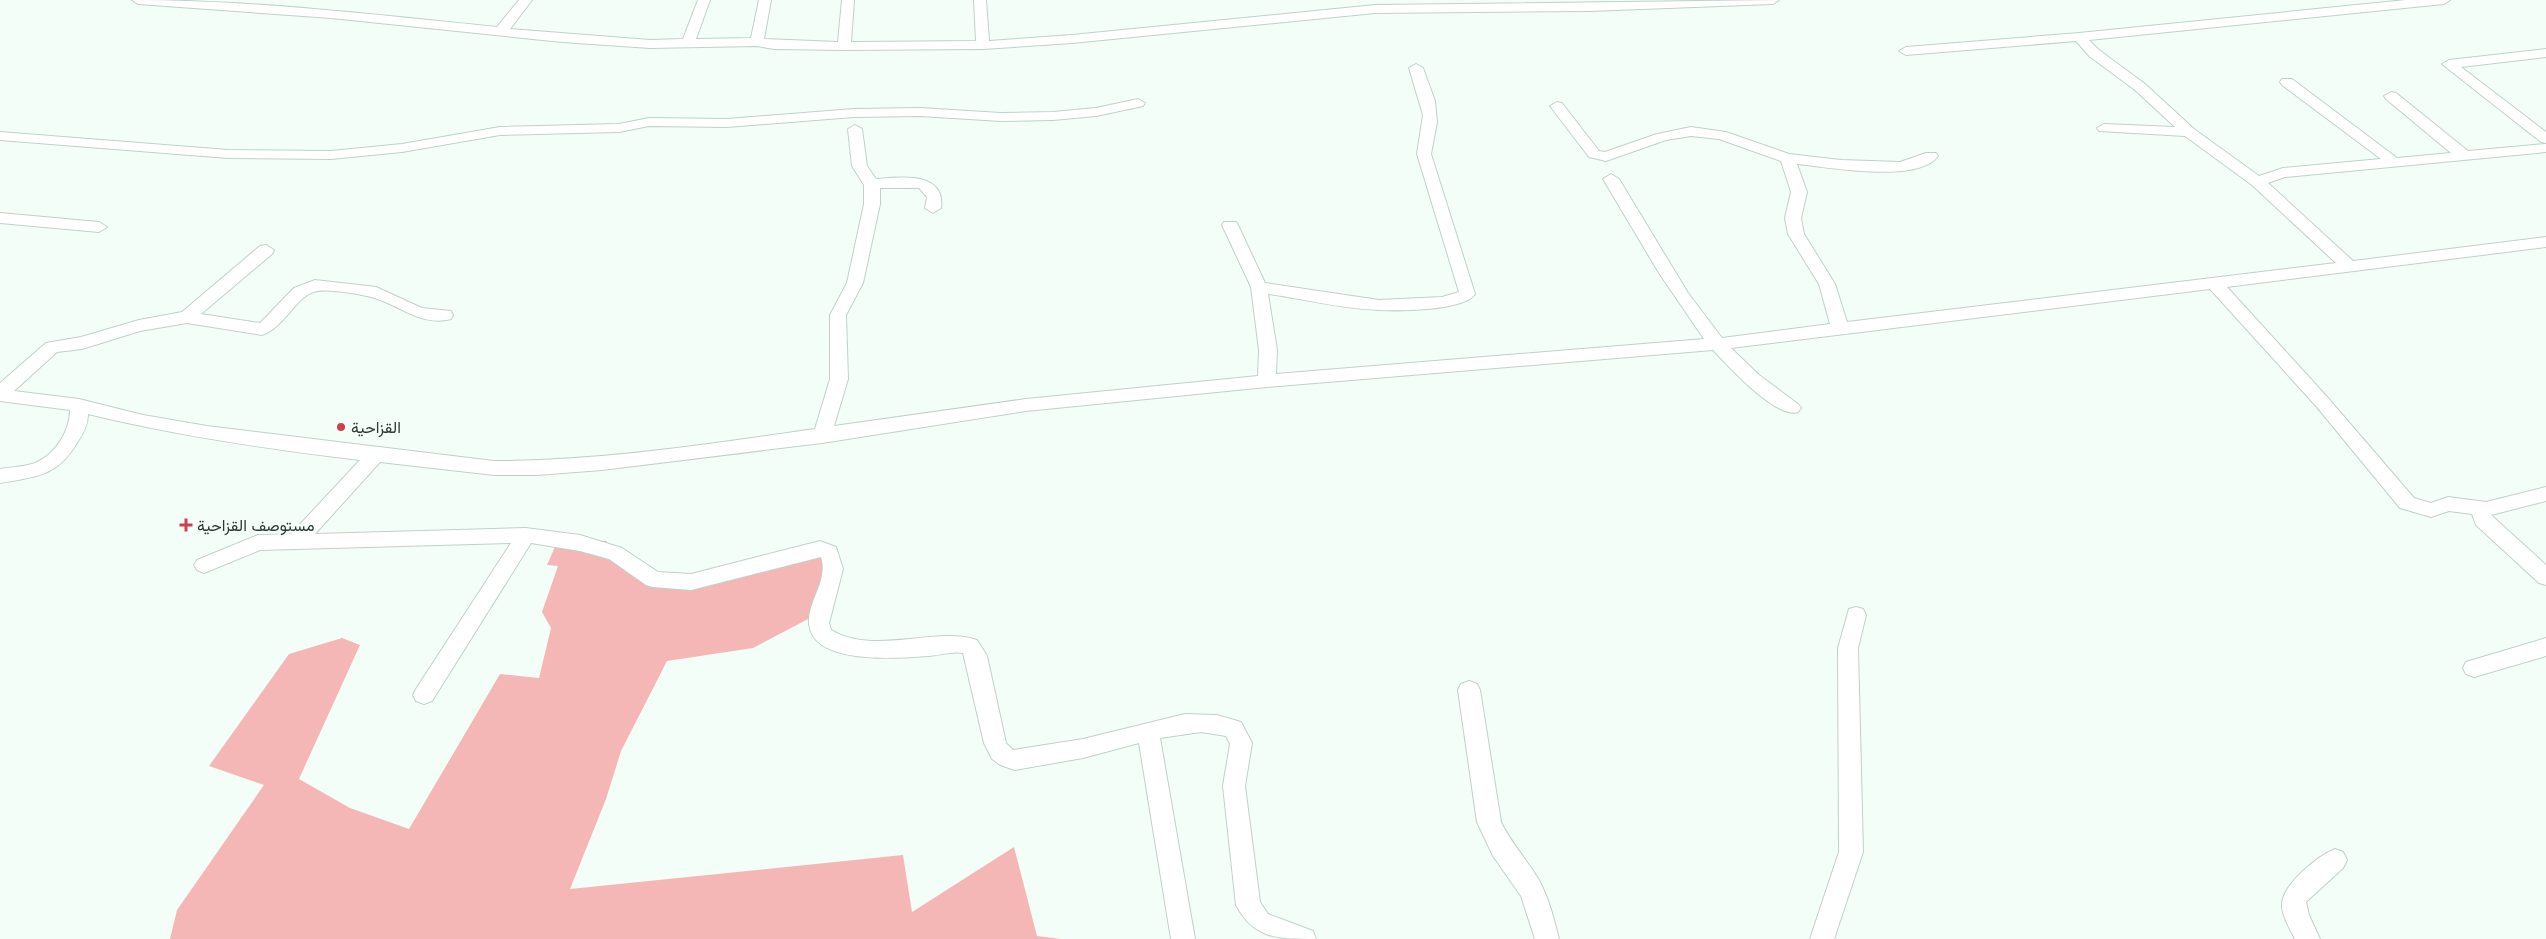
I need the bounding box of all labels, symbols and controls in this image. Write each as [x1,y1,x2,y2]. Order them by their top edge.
place label: القزاحية [351,417,401,438]
marker: القزاحية [335,421,347,433]
place label: مستوصف القزاحية [197,515,315,536]
marker: مستوصف القزاحية [179,518,193,532]

